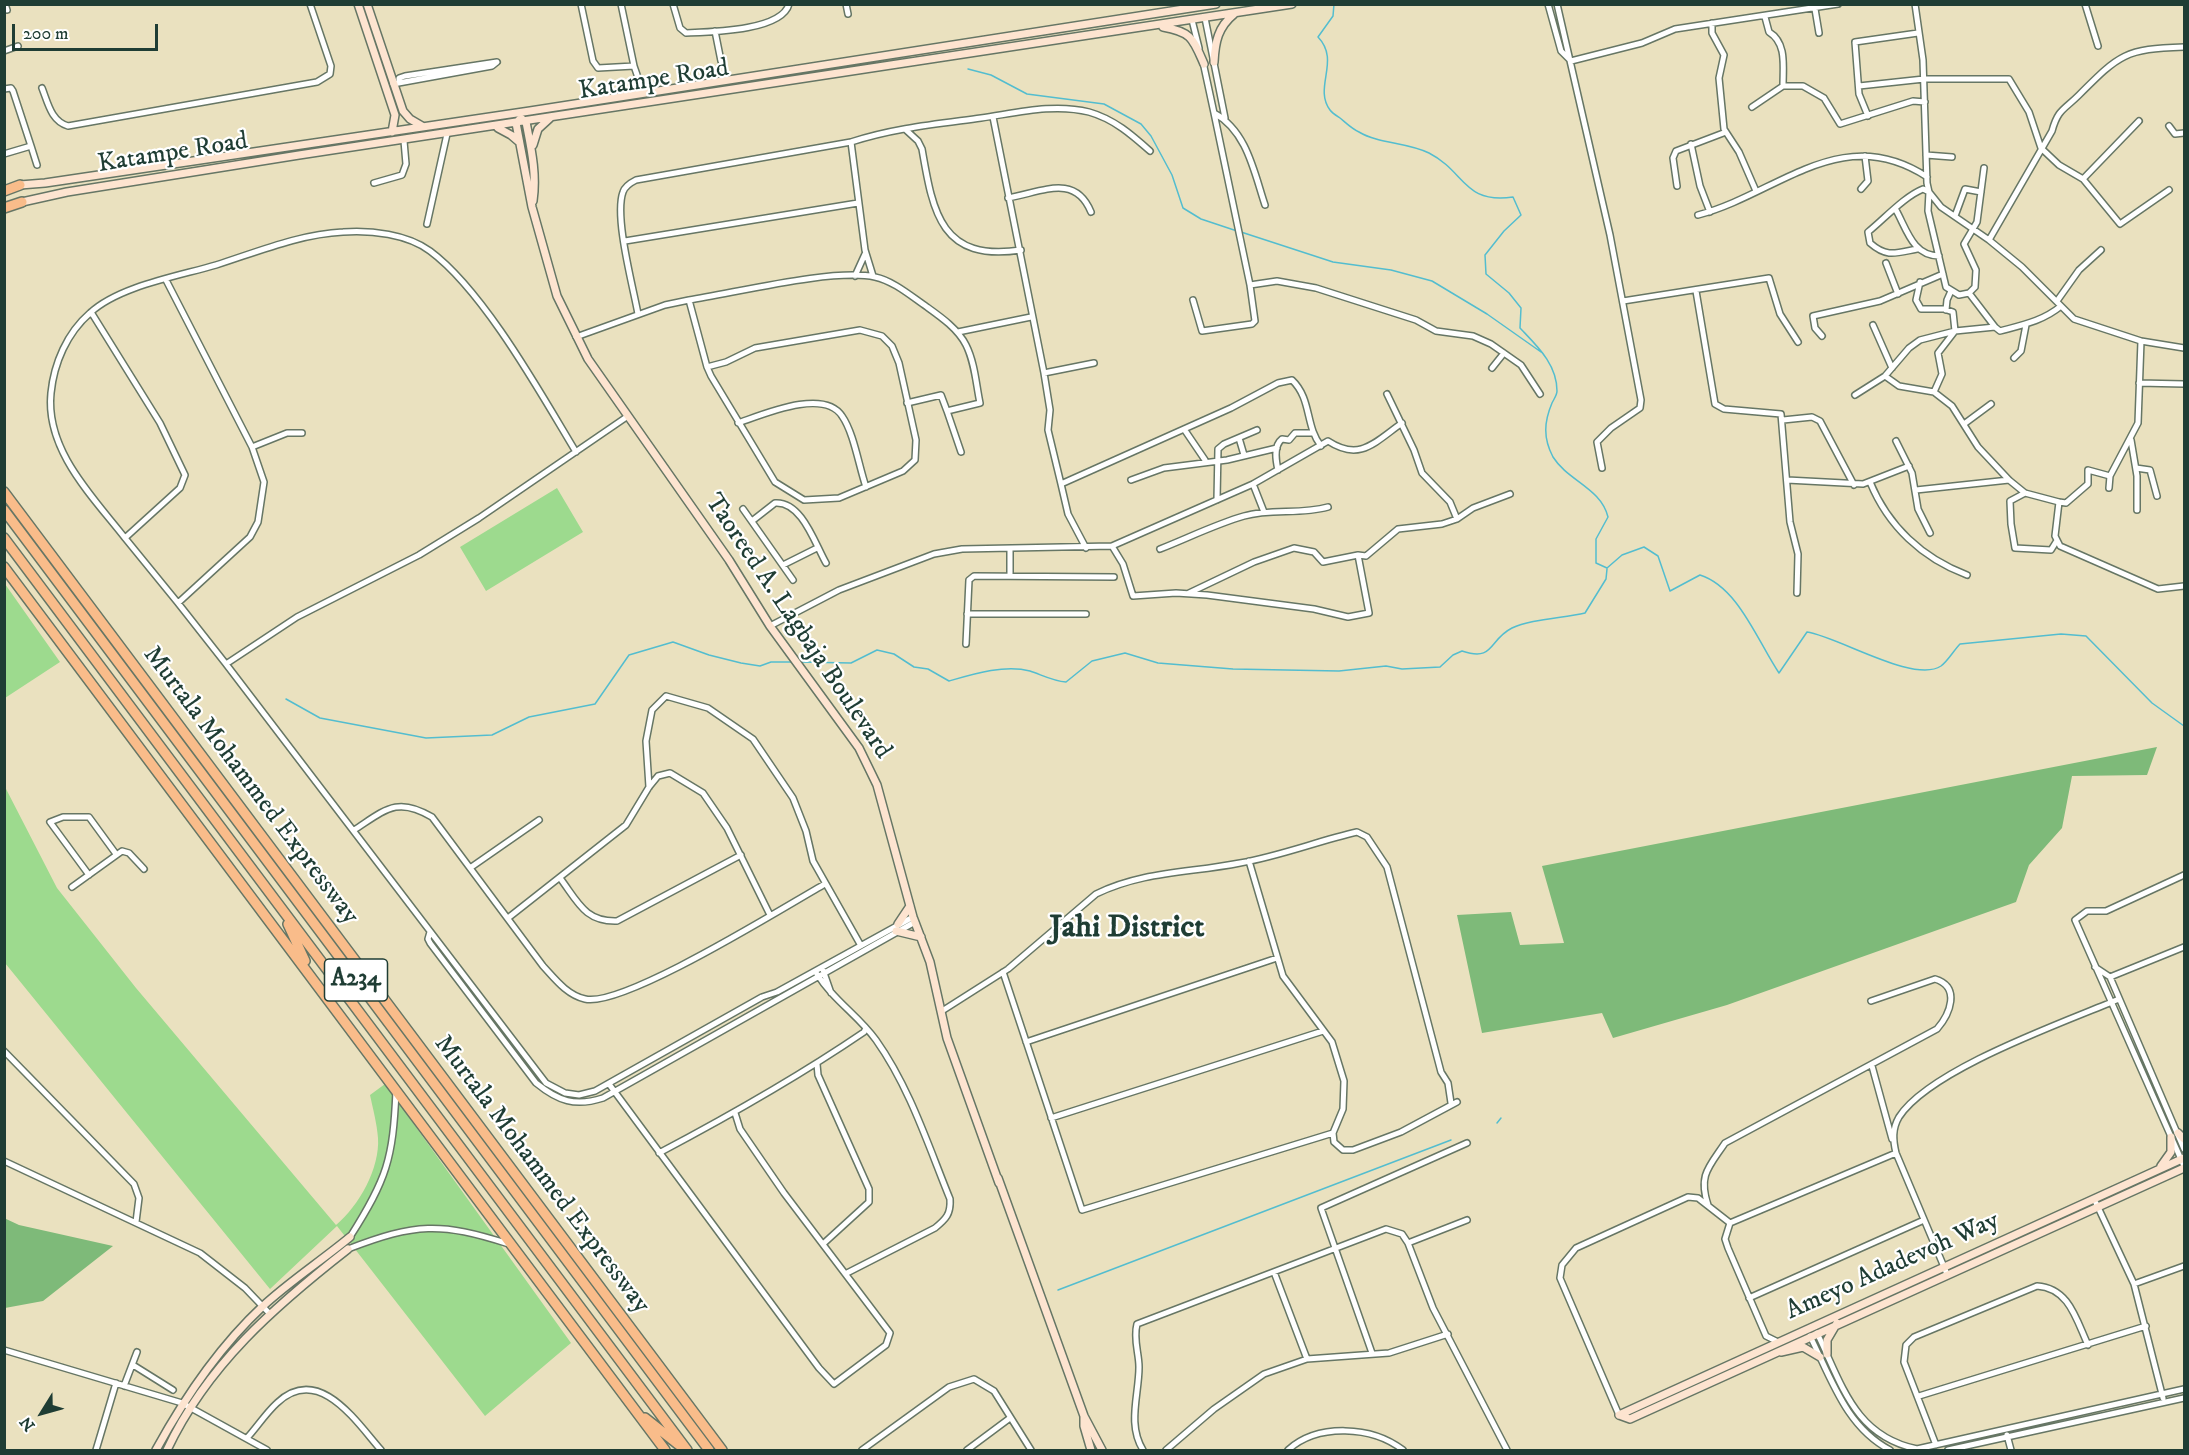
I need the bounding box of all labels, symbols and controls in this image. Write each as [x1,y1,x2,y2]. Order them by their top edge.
scale bar [15,12,160,50]
text: 200 m [23,23,69,45]
street label: Katampe Road [577,54,731,108]
street label: Katampe Road [96,127,250,181]
street label: Taoreed A. Lagbaja Boulevard [696,488,898,766]
street label: Murtala Mohammed Expressway [135,641,365,931]
district label: Jahi District [1050,910,1204,948]
road number: A234 [324,959,388,1001]
street label: Murtala Mohammed Expressway [426,1030,656,1320]
street label: Ameyo Adadevoh Way [1782,1206,2004,1328]
north arrow [12,1383,72,1443]
text: N [16,1413,40,1435]

